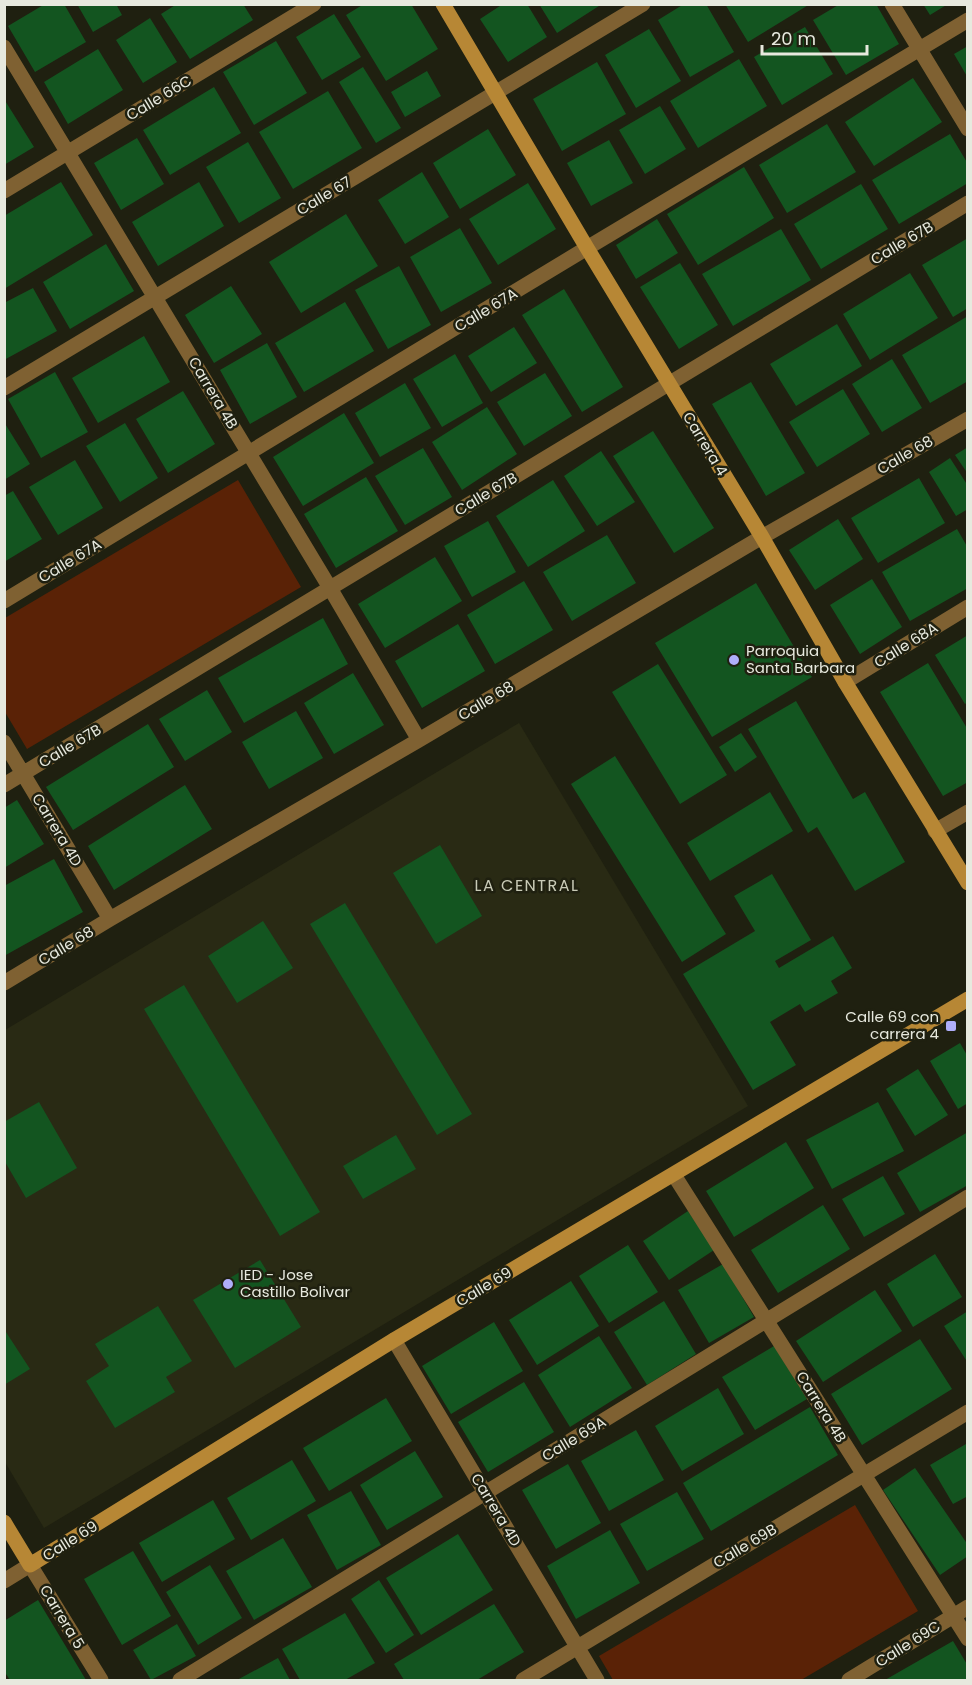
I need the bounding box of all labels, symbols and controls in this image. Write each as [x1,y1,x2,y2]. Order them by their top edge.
scale bar [762,18,867,56]
text: 20 m [771,26,816,51]
street label: Calle 66C [122,70,195,125]
street label: Calle 67 [293,171,355,220]
street label: Calle 67B [867,216,937,269]
street label: Calle 67A [450,282,521,337]
street label: Carrera 4B [184,353,243,433]
street label: Carrera 4 [678,408,733,480]
street label: Calle 68 [873,430,937,479]
street label: Calle 67B [451,467,521,520]
street label: Calle 67A [34,533,105,588]
street label: Calle 68A [870,617,942,672]
place label: Parroquia Santa Barbara [746,640,855,678]
marker: Parroquia Santa Barbara [727,653,741,667]
street label: Calle 68 [454,676,517,725]
street label: Calle 67B [35,719,105,772]
street label: Carrera 4D [27,789,88,870]
district label: LA CENTRAL [475,874,579,897]
street label: Calle 68 [34,921,97,970]
place label: Calle 69 con carrera 4 [845,1006,939,1044]
marker: Calle 69 con carrera 4 [944,1019,958,1033]
street label: Calle 69 [452,1262,515,1311]
place label: IED - Jose Castillo Bolivar [240,1264,350,1302]
marker: IED - Jose Castillo Bolivar [221,1277,235,1291]
street label: Carrera 4B [791,1367,852,1446]
street label: Calle 69A [538,1411,610,1466]
street label: Carrera 4D [466,1469,527,1550]
street label: Calle 69 [38,1515,101,1566]
street label: Calle 69B [709,1518,780,1573]
street label: Carrera 5 [35,1581,90,1653]
street label: Calle 69C [871,1615,944,1672]

